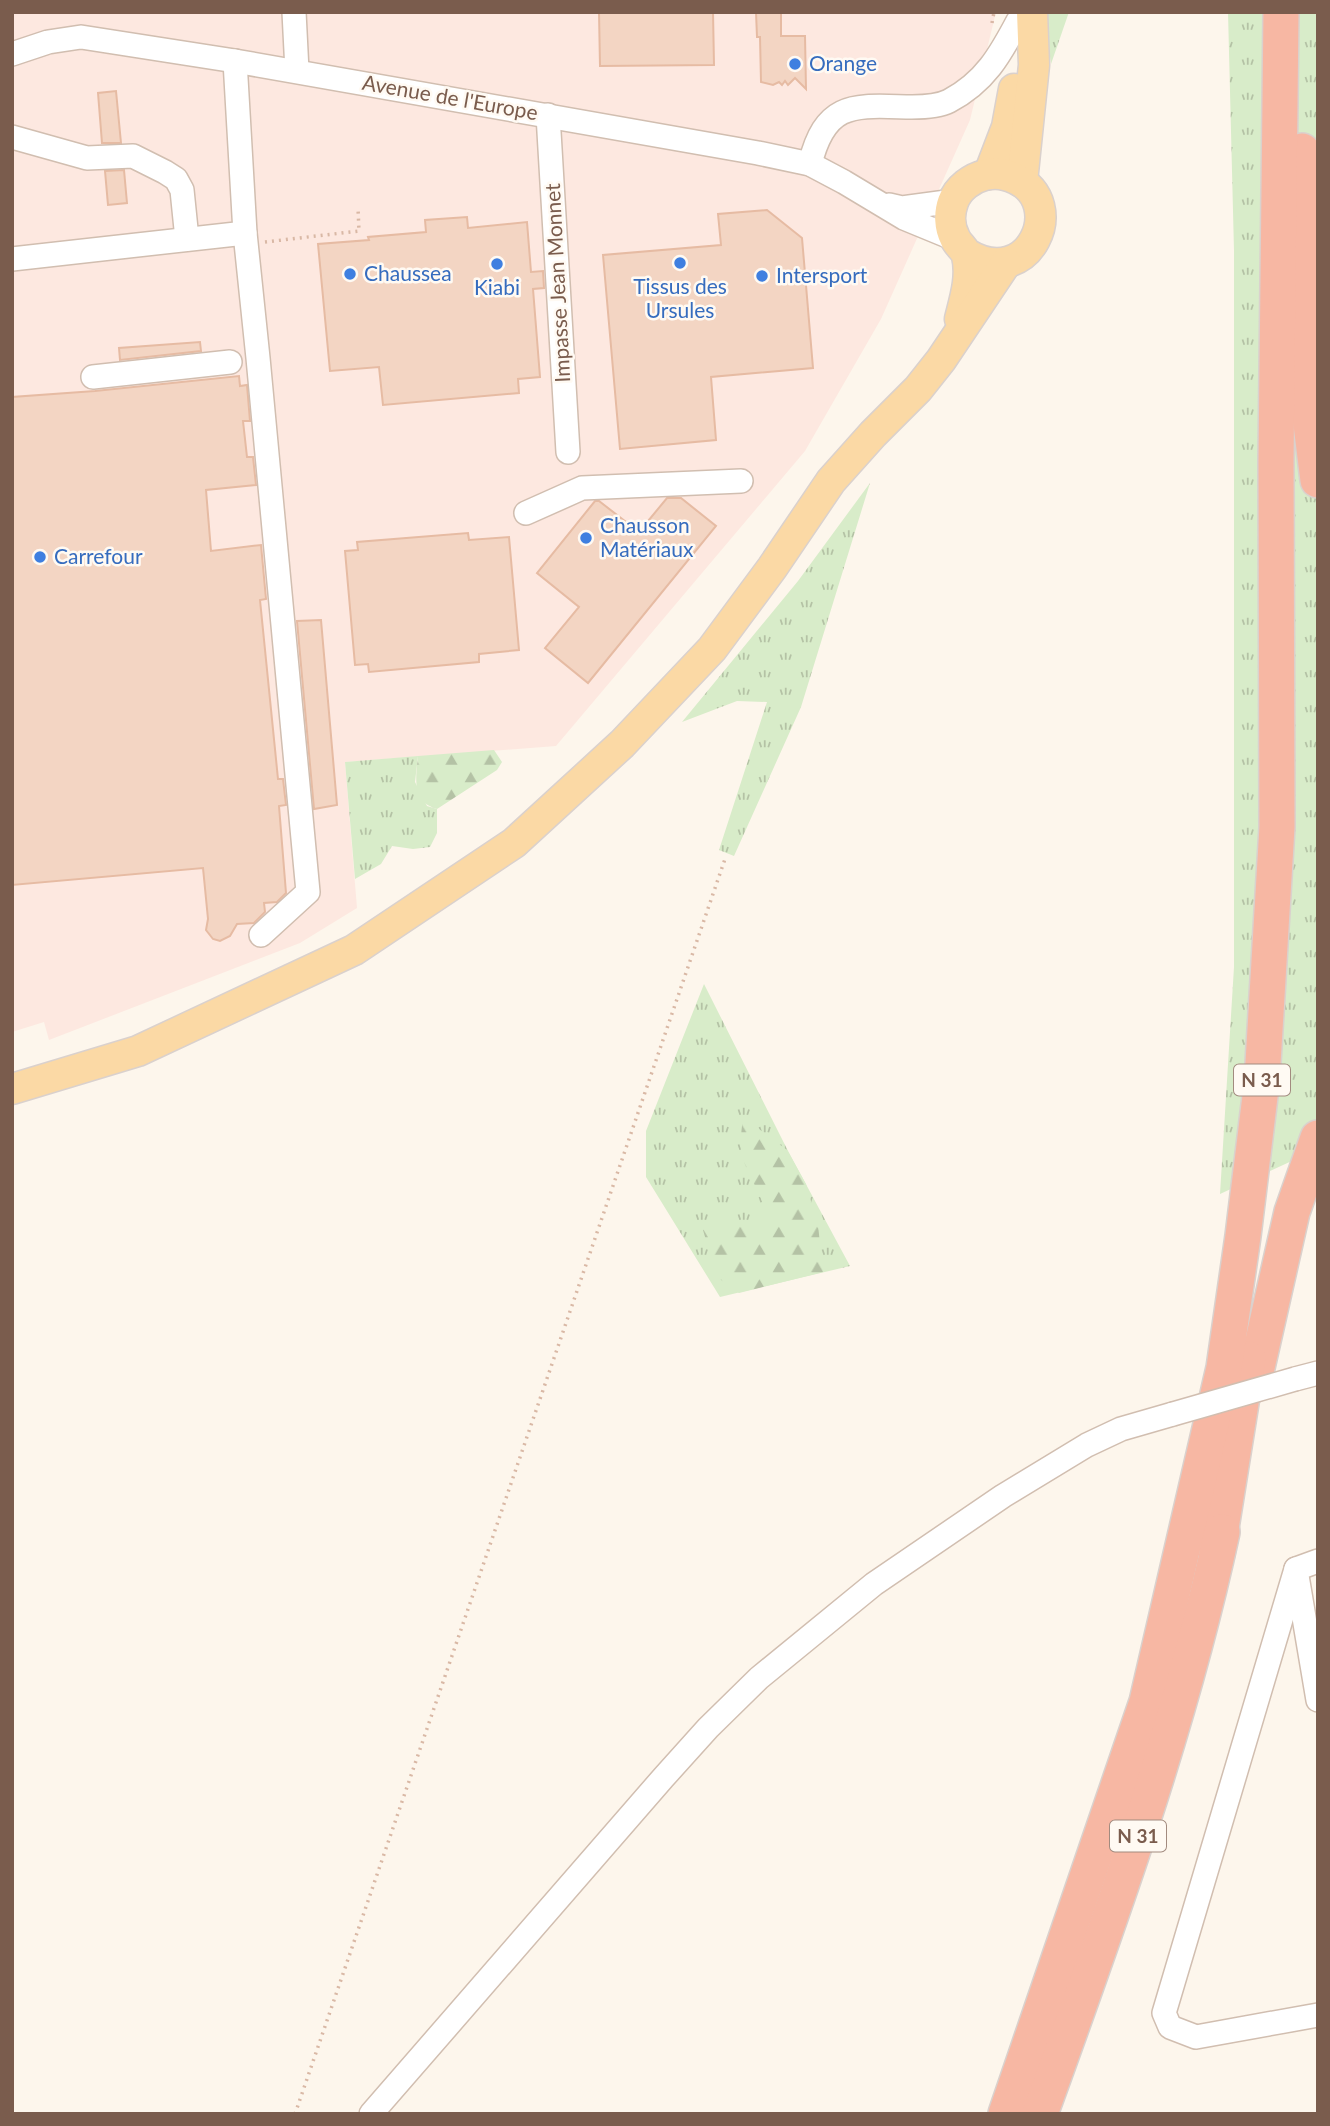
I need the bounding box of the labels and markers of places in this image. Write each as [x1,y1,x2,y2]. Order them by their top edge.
place label: Orange [809,50,877,75]
marker: Orange [787,56,803,72]
marker: Tissus des Ursules [672,255,688,271]
marker: Kiabi [489,256,505,272]
place label: Chaussea [364,260,452,285]
place label: Intersport [776,262,868,287]
marker: Chaussea [342,266,358,282]
marker: Intersport [754,268,770,284]
place label: Tissus des Ursules [633,273,727,322]
place label: Kiabi [474,274,520,299]
place label: Chausson Matériaux [600,512,694,561]
marker: Chausson Matériaux [578,530,594,546]
place label: Carrefour [54,543,143,568]
marker: Carrefour [32,549,48,565]

